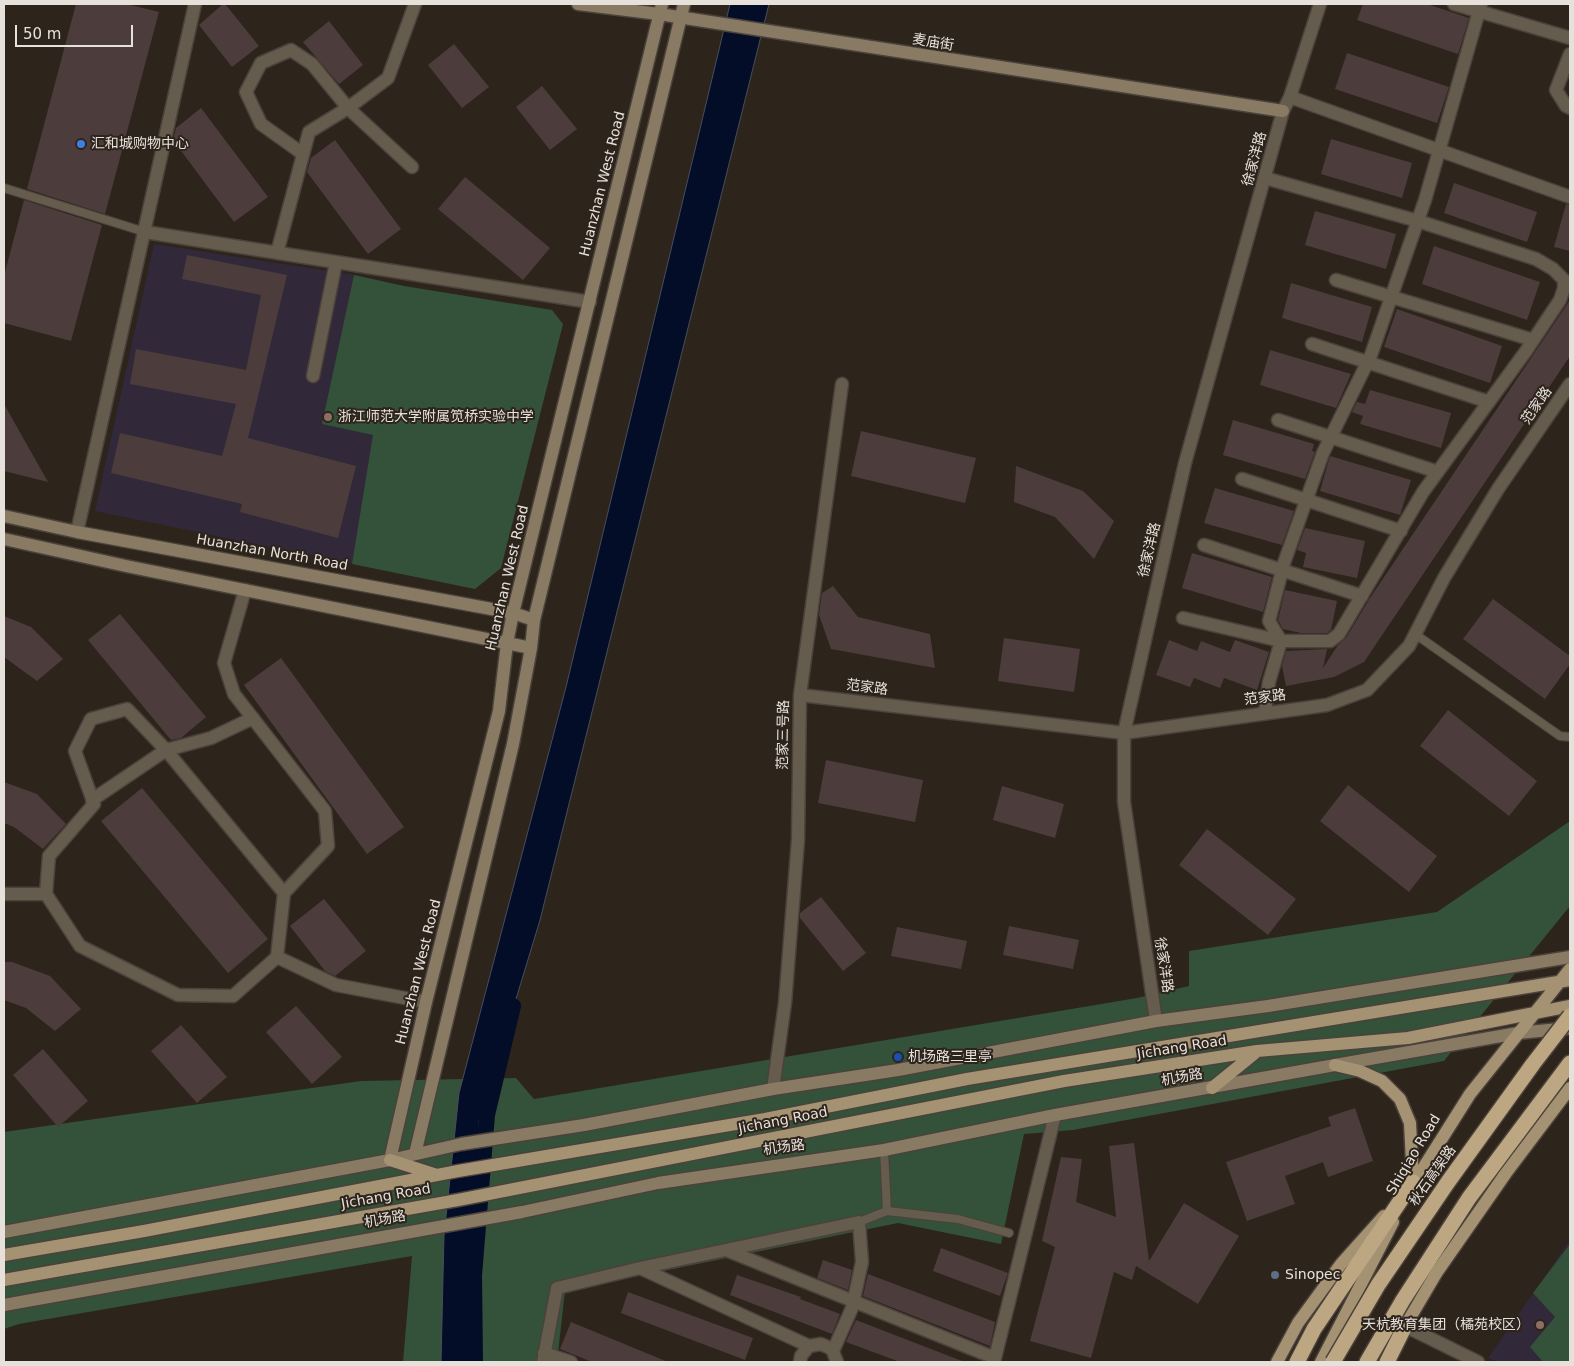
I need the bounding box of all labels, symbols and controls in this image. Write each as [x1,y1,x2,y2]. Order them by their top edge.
scale bar [18,15,135,47]
text: 50 m [23,25,61,43]
street label: 麦庙街 [911,31,955,55]
street label: Huanzhan West Road [577,110,629,258]
street label: 徐家洋路 [1240,130,1270,188]
place label: 汇和城购物中心 [91,136,189,152]
marker: 汇和城购物中心 [75,138,87,150]
street label: 范家路 [1518,384,1556,428]
place label: 浙江师范大学附属笕桥实验中学 [338,409,534,425]
marker: 浙江师范大学附属笕桥实验中学 [322,411,334,423]
street label: Huanzhan West Road [483,504,533,652]
street label: 徐家洋路 [1136,521,1164,579]
street label: Huanzhan North Road [195,531,349,575]
street label: 范家路 [845,677,889,699]
street label: 范家路 [1243,687,1287,709]
street label: 范家三号路 [775,700,793,770]
street label: Huanzhan West Road [393,898,445,1046]
street label: 徐家洋路 [1150,936,1176,994]
street label: Jichang Road [1136,1033,1228,1063]
place label: 机场路三里亭 [908,1049,992,1065]
marker: 机场路三里亭 [892,1051,904,1063]
street label: 机场路 [1160,1066,1204,1090]
street label: Jichang Road [737,1104,829,1138]
street label: Shiqiao Road [1383,1112,1445,1198]
street label: 机场路 [762,1137,806,1159]
street label: 秋石高架路 [1406,1143,1460,1209]
street label: Jichang Road [340,1181,432,1213]
street label: 机场路 [363,1208,407,1232]
place label: Sinopec [1285,1267,1340,1283]
marker: Sinopec [1269,1269,1281,1281]
place label: 天杭教育集团（橘苑校区） [1362,1317,1530,1333]
marker: 天杭教育集团（橘苑校区） [1534,1319,1546,1331]

